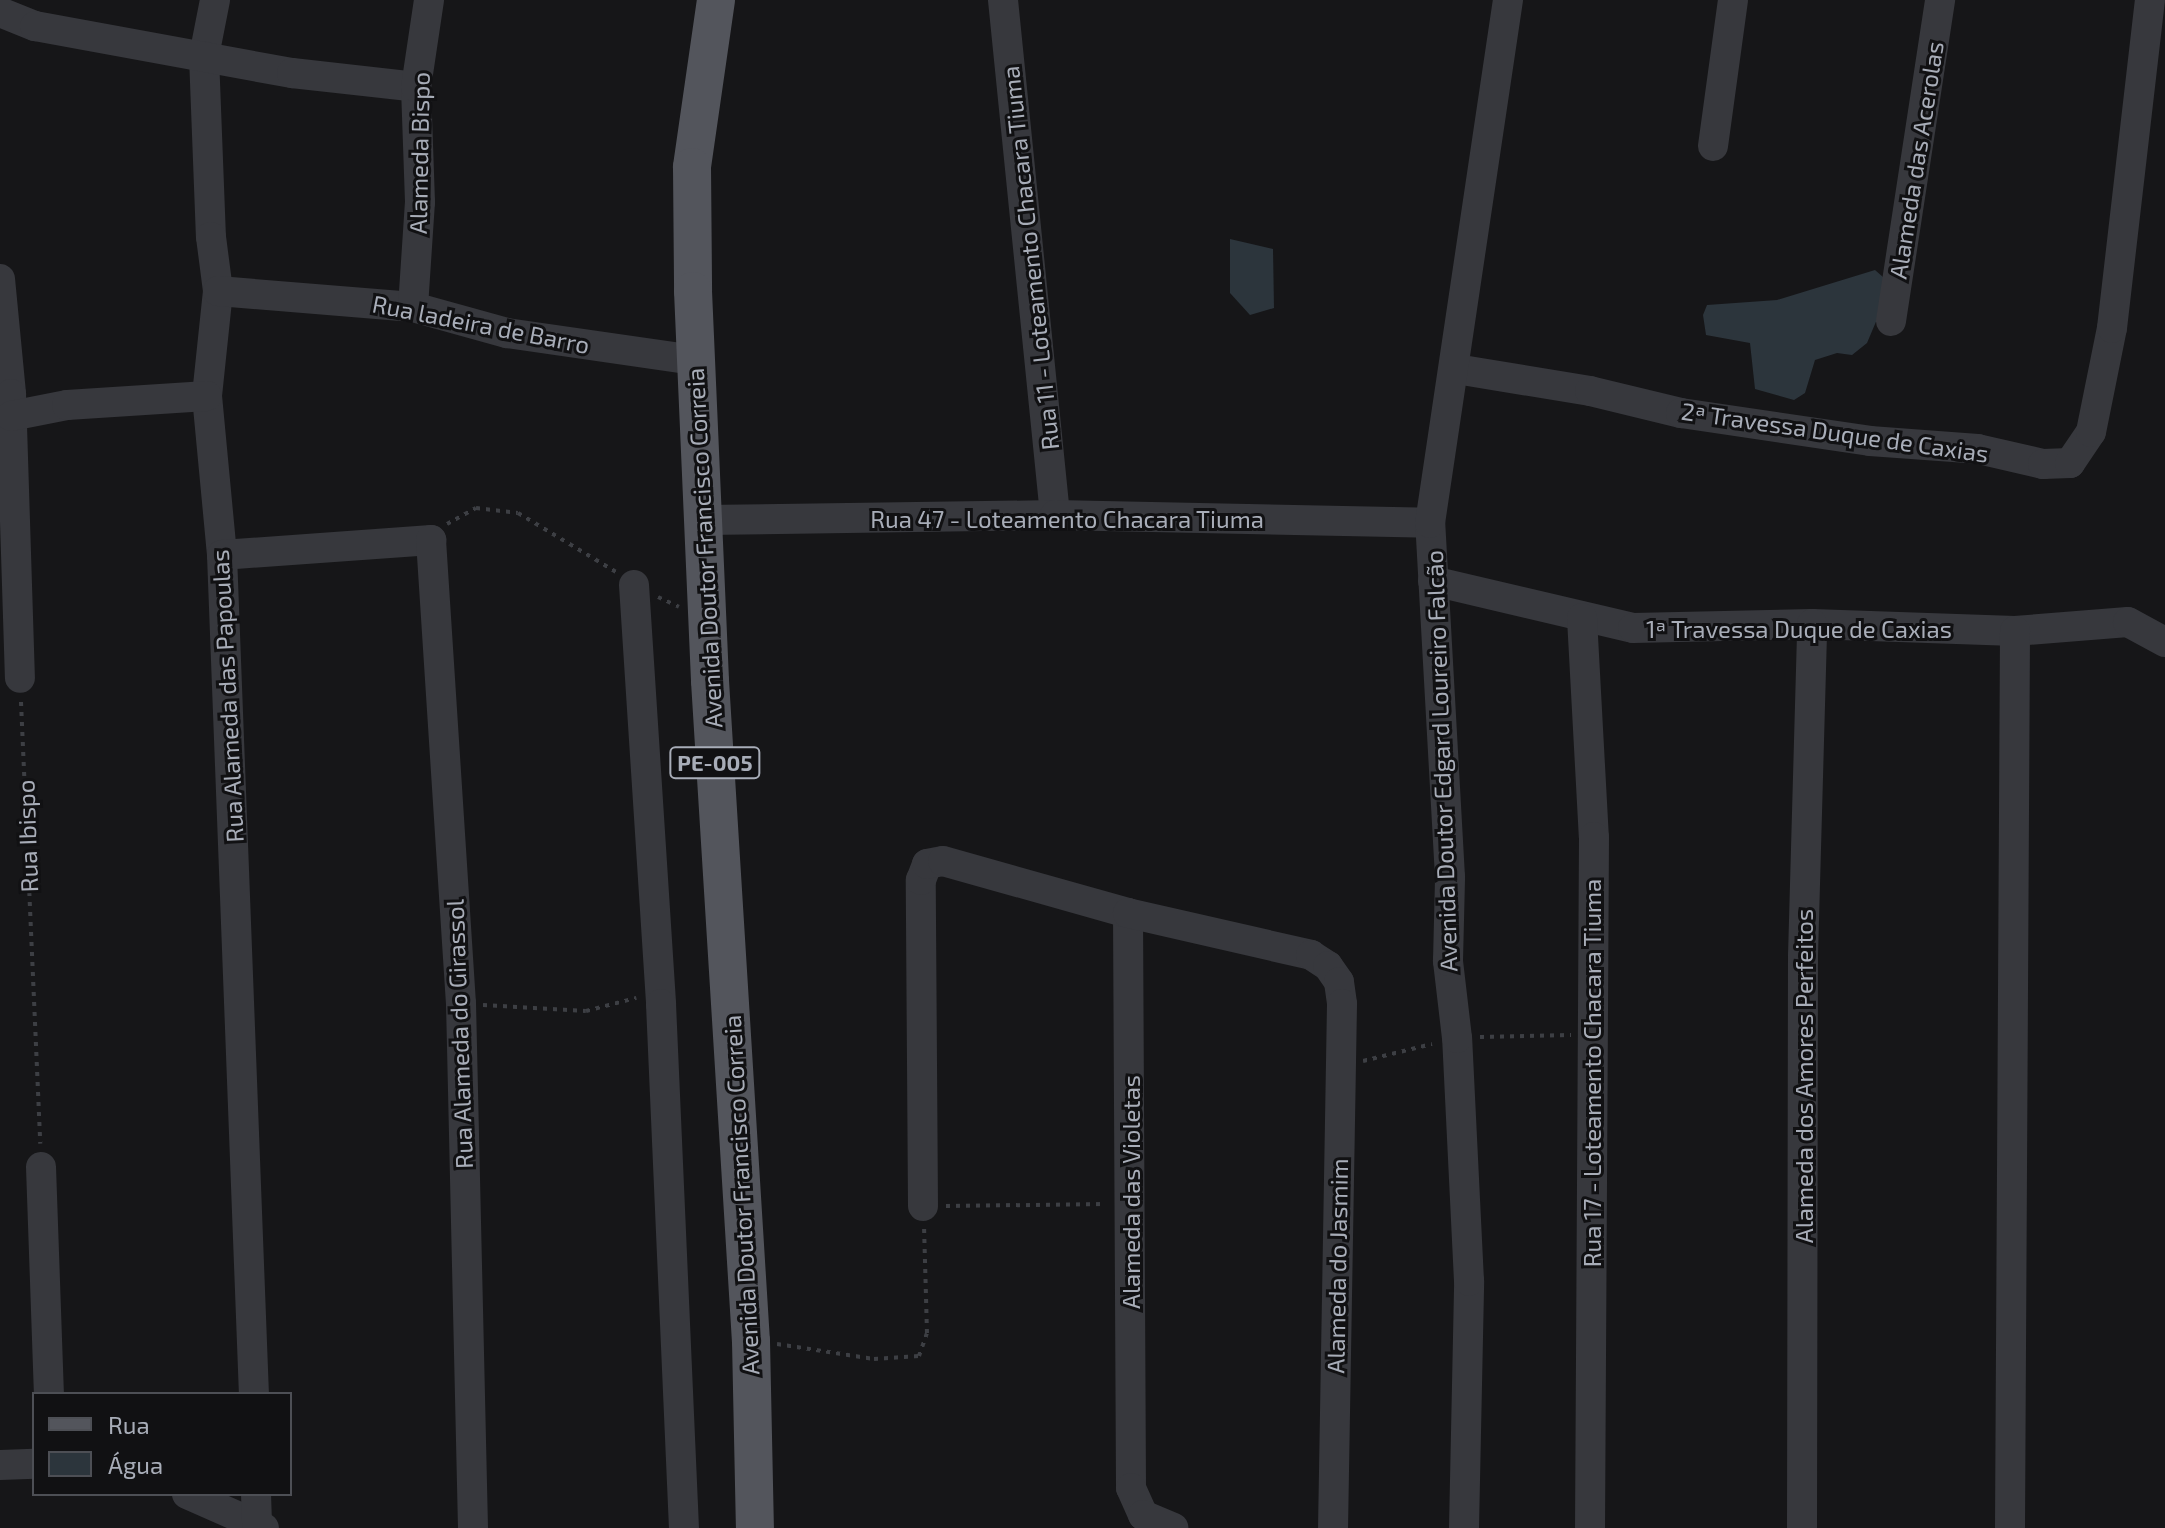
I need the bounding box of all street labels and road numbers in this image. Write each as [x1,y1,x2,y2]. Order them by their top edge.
street label: Alameda das Acerolas [1883,39,1949,281]
street label: Rua 11 - Loteamento Chacara Tiuma [995,64,1065,452]
street label: Alameda Bispo [403,72,435,234]
street label: Rua ladeira de Barro [370,289,592,359]
street label: Avenida Doutor Francisco Correia [680,367,728,729]
street label: 2ª Travessa Duque de Caxias [1679,396,1991,468]
street label: Rua 47 - Loteamento Chacara Tiuma [870,505,1264,533]
street label: Rua Alameda das Papoulas [205,548,249,844]
street label: Avenida Doutor Edgard Loureiro Falcão [1419,549,1463,973]
street label: 1ª Travessa Duque de Caxias [1646,615,1952,643]
road number: PE-005 [669,745,761,781]
street label: Rua Ibispo [11,779,43,893]
street label: Rua 17 - Loteamento Chacara Tiuma [1578,878,1606,1268]
street label: Rua Alameda do Girassol [440,898,478,1170]
street label: Alameda dos Amores Perfeitos [1790,909,1818,1243]
street label: Avenida Doutor Francisco Correia [717,1014,765,1376]
street label: Alameda das Violetas [1117,1075,1145,1309]
street label: Alameda do Jasmim [1321,1158,1353,1374]

